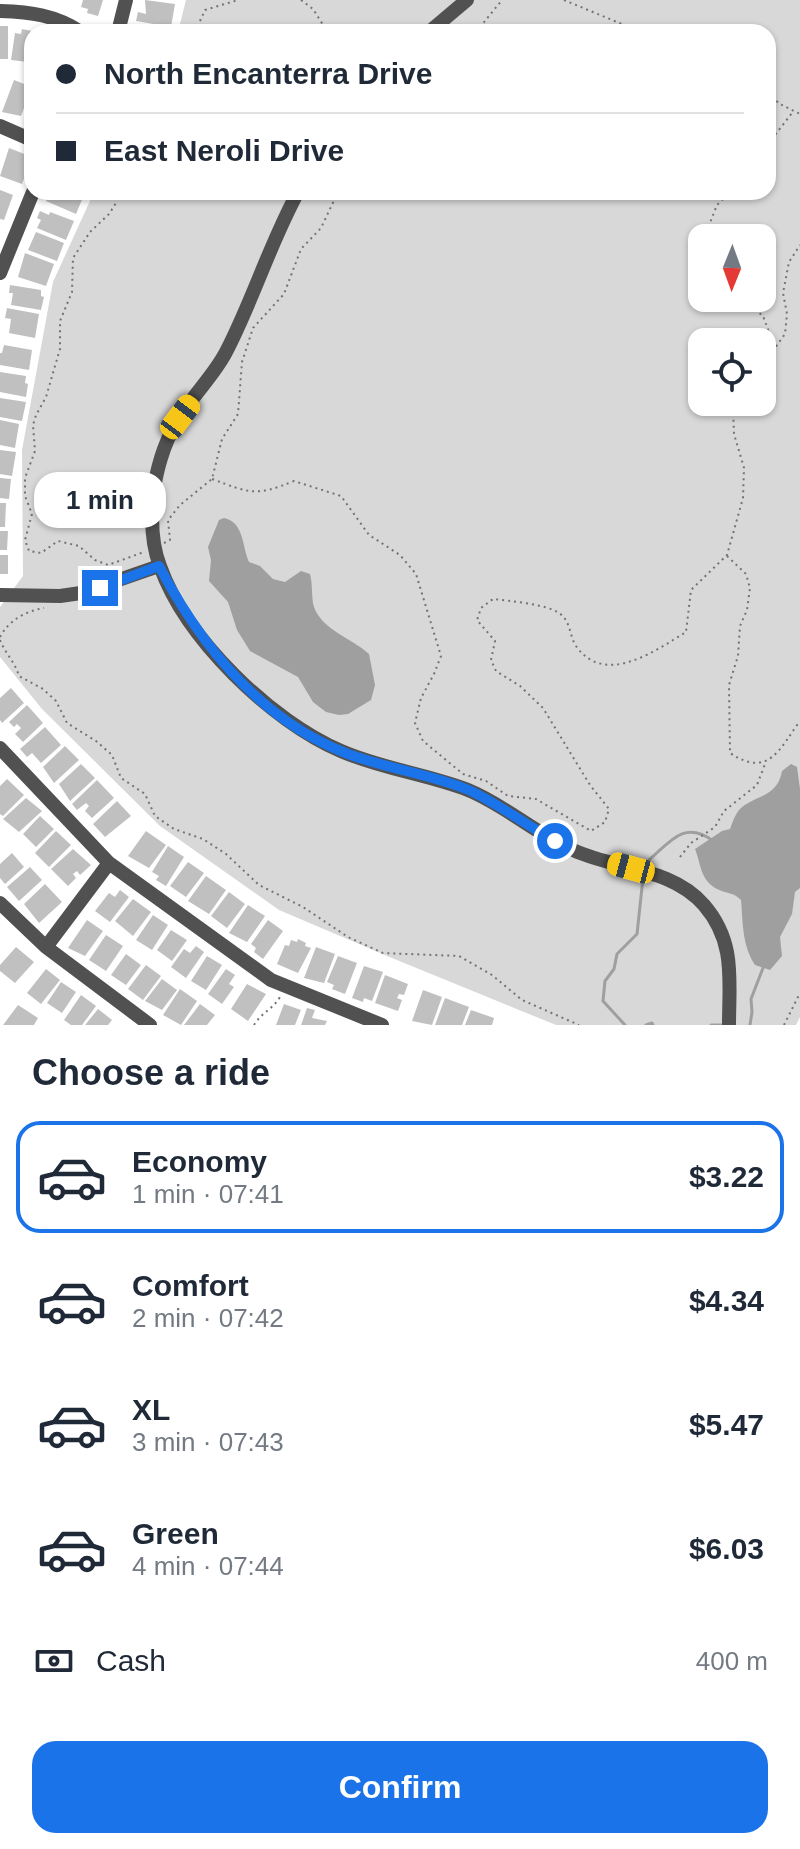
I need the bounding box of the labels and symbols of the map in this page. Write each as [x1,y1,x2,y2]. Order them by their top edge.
north arrow [688,224,776,312]
car [156,391,204,443]
callout: 1 min [34,472,166,528]
route end [82,570,118,606]
route start [537,823,573,859]
car [605,850,657,886]

